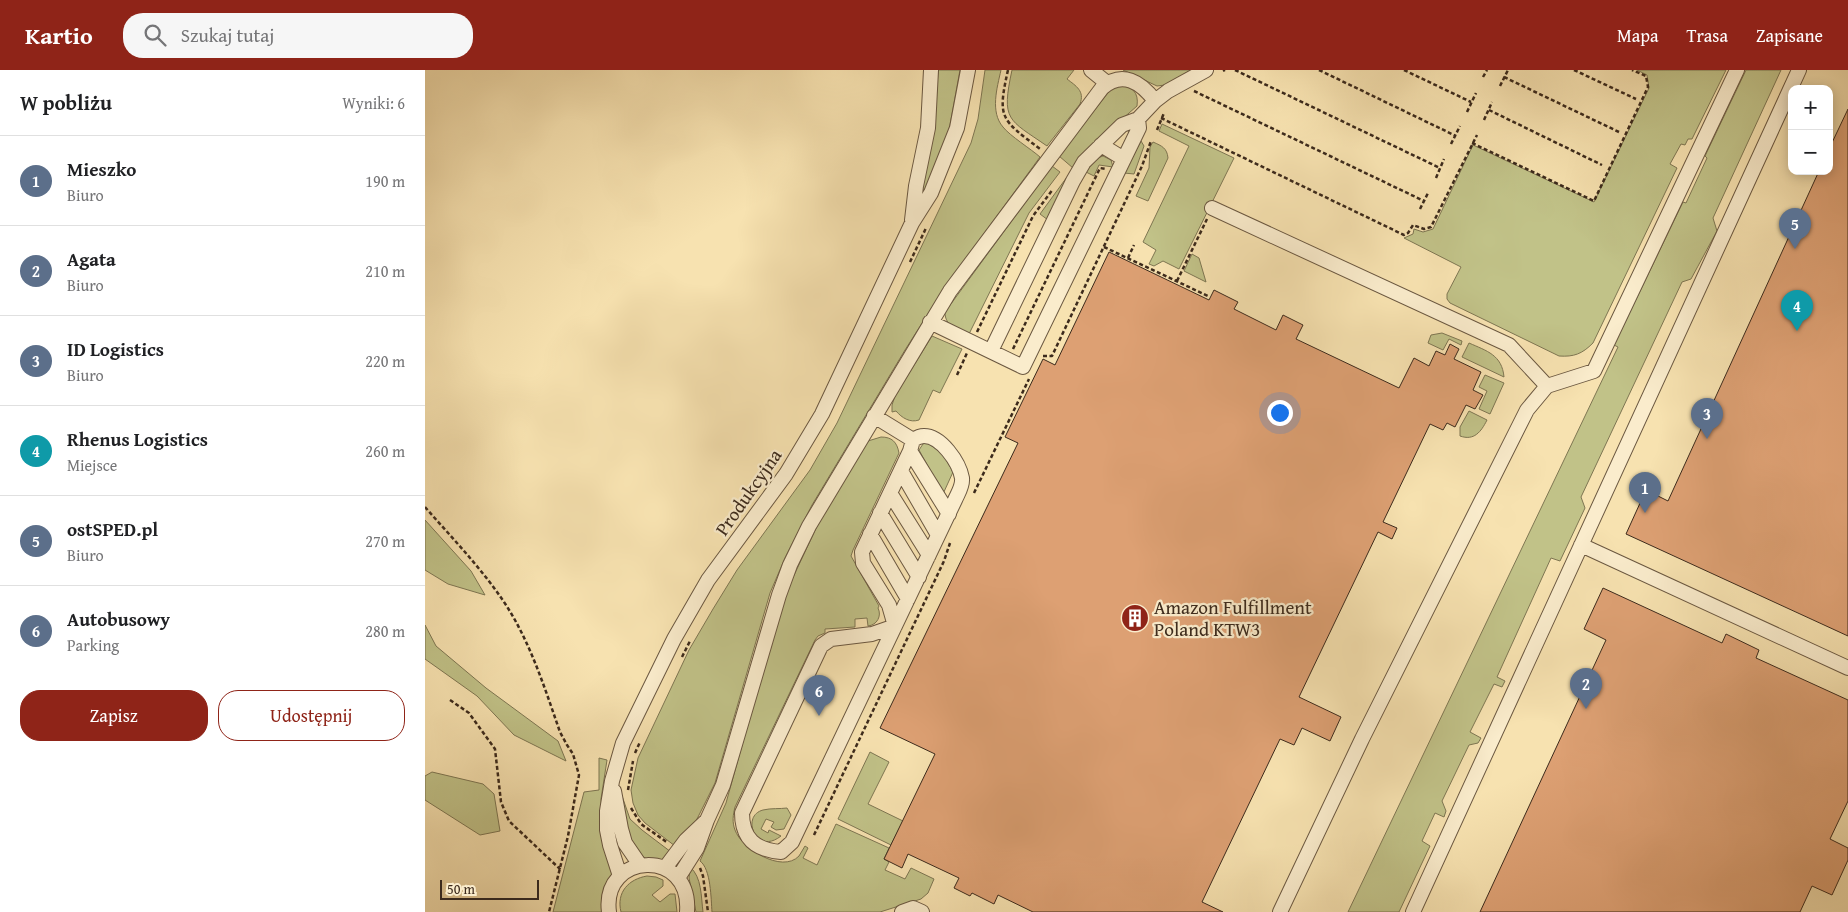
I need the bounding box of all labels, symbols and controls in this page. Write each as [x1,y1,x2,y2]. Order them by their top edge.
search box [123,13,473,58]
text: Kartio [25,18,93,53]
icon: search [141,21,169,49]
text: Szukaj tutaj [181,21,274,49]
text: Mapa [1617,22,1658,49]
text: Trasa [1686,22,1728,49]
text: Zapisane [1756,22,1823,49]
map controls [1788,85,1833,175]
button: + [1788,85,1833,130]
text: W pobliżu [20,87,112,118]
text: Wyniki: 6 [342,91,405,115]
button: − [1788,130,1833,175]
text: Mieszko [67,155,136,183]
text: 1 [32,169,40,193]
text: 190 m [365,169,405,193]
text: Biuro [67,183,104,207]
pin: 5 [1779,208,1811,249]
text: Agata [67,245,116,273]
text: 2 [32,259,40,283]
text: 210 m [365,259,405,283]
text: Biuro [67,273,104,297]
pin: 4 [1781,290,1813,331]
text: ID Logistics [67,335,164,363]
text: 3 [32,349,40,373]
text: 220 m [365,349,405,373]
text: Biuro [67,363,104,387]
pin: 3 [1691,398,1723,439]
your location [1267,400,1293,426]
text: Rhenus Logistics [67,425,208,453]
text: 4 [32,439,40,463]
text: 260 m [365,439,405,463]
street label: Produkcyjna [708,443,788,541]
text: Miejsce [67,453,117,477]
pin: 1 [1629,472,1661,513]
text: ostSPED.pl [67,515,158,543]
text: 5 [32,529,40,553]
text: 270 m [365,529,405,553]
text: Biuro [67,543,104,567]
place label: Amazon Fulfillment Poland KTW3 [1154,593,1312,643]
building icon: Amazon Fulfillment Poland KTW3 [1120,603,1150,633]
text: Autobusowy [67,605,170,633]
text: 6 [32,619,40,643]
text: 280 m [365,619,405,643]
text: Parking [67,633,119,657]
pin: 2 [1570,668,1602,709]
pin: 6 [803,675,835,716]
button: Zapisz [20,690,208,741]
button: Udostępnij [218,690,405,741]
scale bar [440,877,539,900]
text: 50 m [447,879,475,899]

